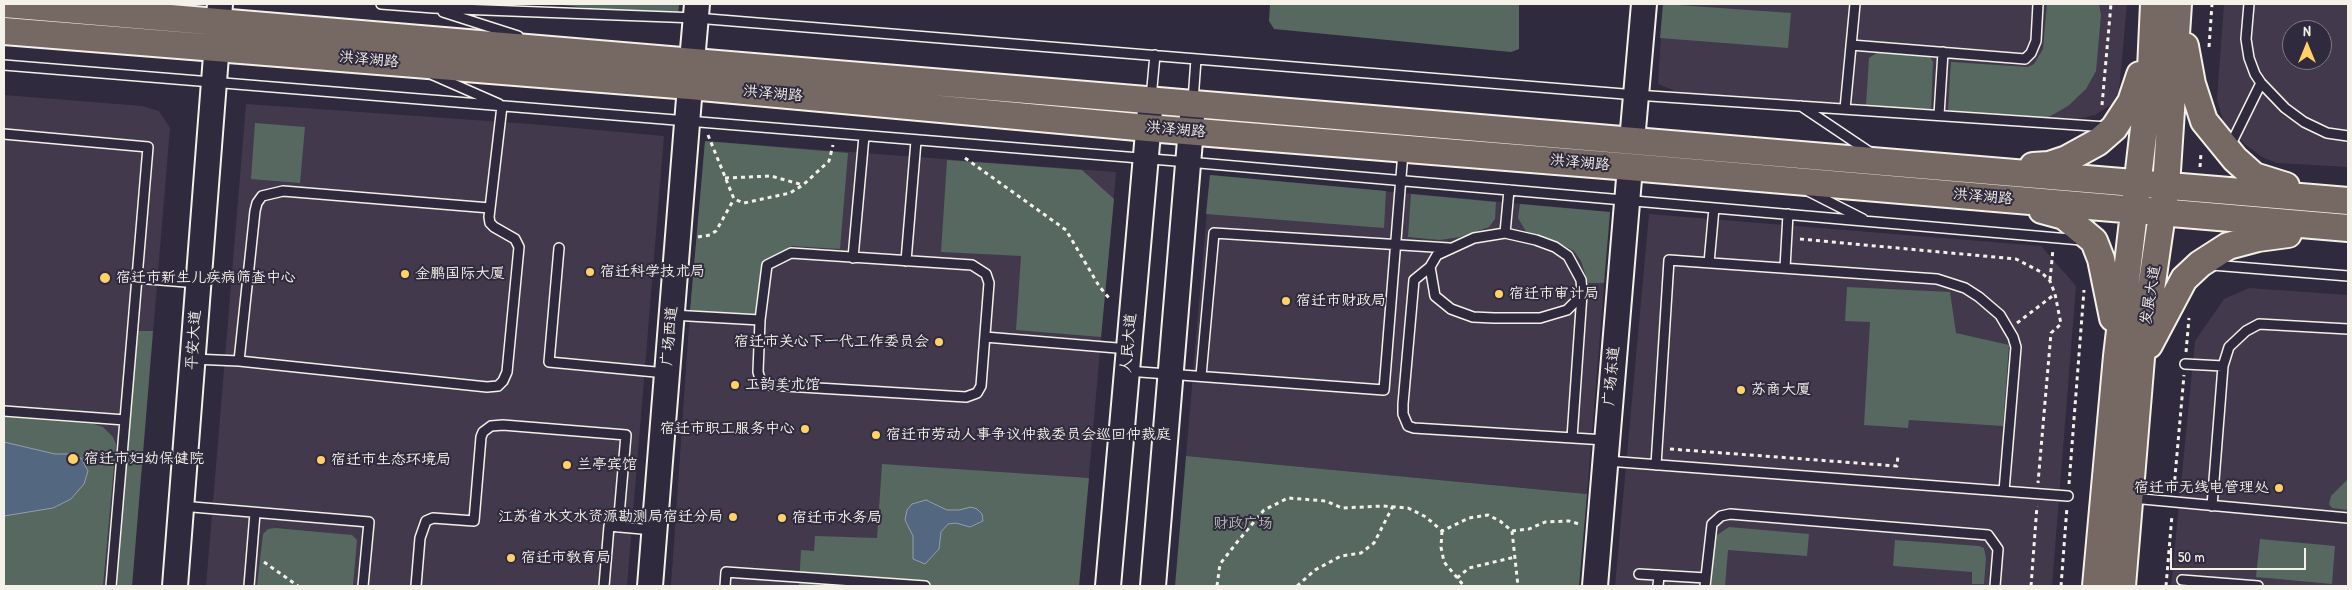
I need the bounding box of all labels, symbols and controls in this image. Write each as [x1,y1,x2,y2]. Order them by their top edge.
north arrow [2282,20,2332,70]
text: N [2303,21,2311,40]
street label: 洪泽湖路 [338,48,400,72]
street label: 洪泽湖路 [742,82,804,106]
street label: 洪泽湖路 [1145,118,1207,142]
street label: 洪泽湖路 [1549,151,1611,175]
street label: 洪泽湖路 [1952,185,2014,209]
place label: 宿迁科学技术局 [600,263,705,281]
street label: 发展大道 [2137,264,2165,326]
place label: 金鹏国际大厦 [415,265,505,283]
marker: 宿迁科学技术局 [584,266,596,278]
marker: 金鹏国际大厦 [399,268,411,280]
place label: 宿迁市新生儿疾病筛查中心 [116,269,296,287]
marker: 宿迁市新生儿疾病筛查中心 [98,271,112,285]
place label: 宿迁市审计局 [1509,285,1599,303]
marker: 宿迁市审计局 [1493,288,1505,300]
place label: 宿迁市财政局 [1296,292,1386,310]
marker: 宿迁市财政局 [1280,295,1292,307]
street label: 广场西道 [658,305,682,367]
street label: 平安大道 [183,309,205,371]
street label: 人民大道 [1117,312,1141,374]
place label: 宿迁市关心下一代工作委员会 [734,333,929,351]
marker: 宿迁市关心下一代工作委员会 [933,336,945,348]
street label: 广场东道 [1600,345,1624,407]
place label: 工韵美术馆 [745,376,820,394]
marker: 工韵美术馆 [729,379,741,391]
place label: 苏商大厦 [1751,381,1811,399]
marker: 苏商大厦 [1735,384,1747,396]
place label: 宿迁市职工服务中心 [660,420,795,438]
marker: 宿迁市职工服务中心 [799,423,811,435]
place label: 宿迁市劳动人事争议仲裁委员会巡回仲裁庭 [886,426,1171,444]
marker: 宿迁市劳动人事争议仲裁委员会巡回仲裁庭 [870,429,882,441]
place label: 宿迁市妇幼保健院 [84,450,204,468]
place label: 宿迁市生态环境局 [331,451,451,469]
marker: 宿迁市妇幼保健院 [66,452,80,466]
marker: 宿迁市生态环境局 [315,454,327,466]
place label: 兰亭宾馆 [577,456,637,474]
marker: 兰亭宾馆 [561,459,573,471]
place label: 宿迁市无线电管理处 [2134,479,2269,497]
marker: 宿迁市无线电管理处 [2273,482,2285,494]
place label: 江苏省水文水资源勘测局宿迁分局 [498,508,723,526]
place label: 宿迁市水务局 [792,509,882,527]
marker: 江苏省水文水资源勘测局宿迁分局 [727,511,739,523]
marker: 宿迁市水务局 [776,512,788,524]
park label: 财政广场 [1213,515,1273,533]
scale bar [2172,538,2308,570]
text: 50 m [2178,546,2205,567]
place label: 宿迁市教育局 [521,549,611,567]
marker: 宿迁市教育局 [505,552,517,564]

